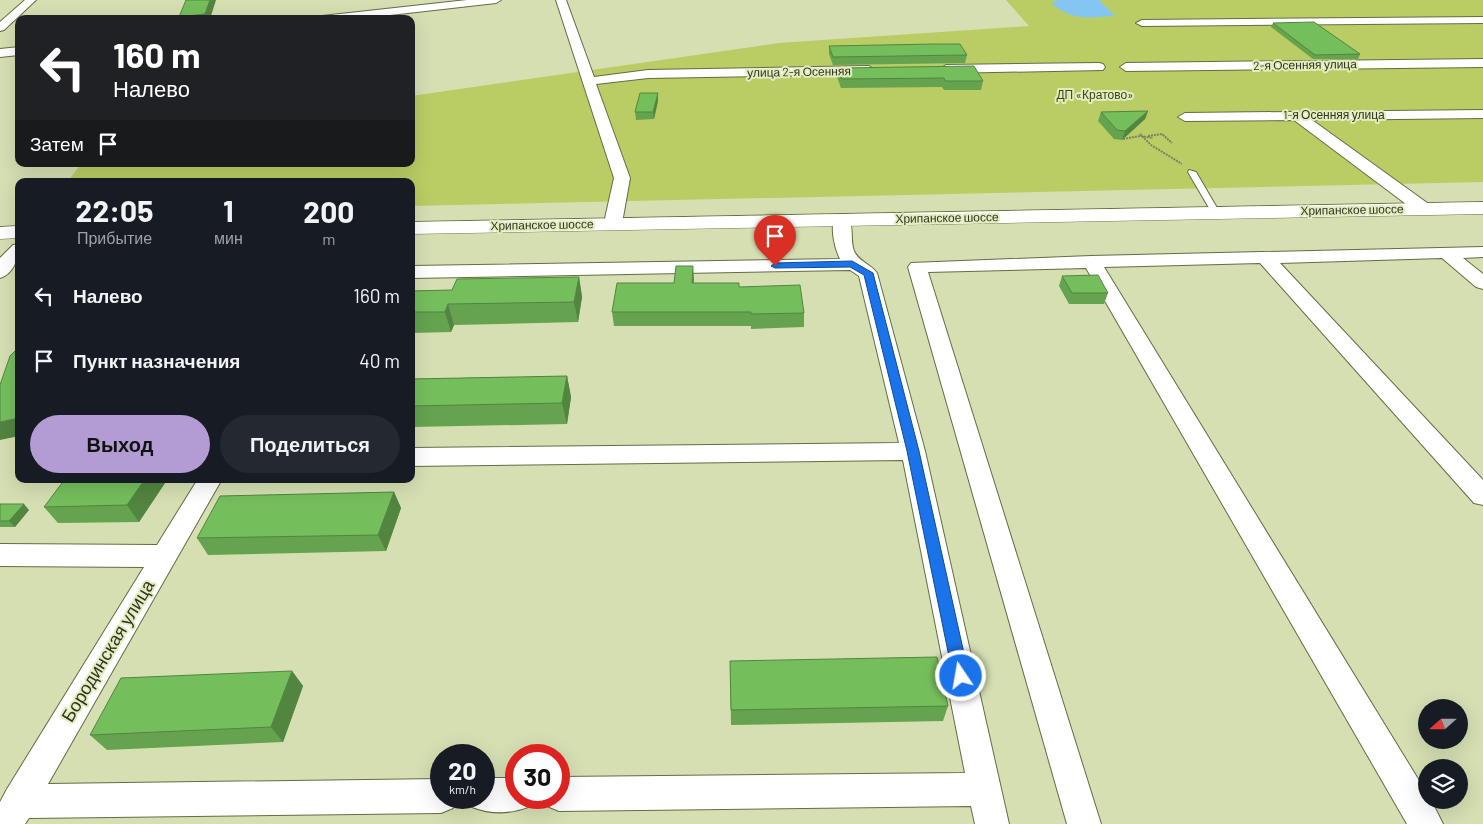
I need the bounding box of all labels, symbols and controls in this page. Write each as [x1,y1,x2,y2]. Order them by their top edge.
text: 160 m [113,33,200,75]
icon: left [30,35,95,100]
street label: 2-я Осенняя улица [1253,56,1357,73]
street label: улица 2-я Осенняя [747,63,851,80]
text: Налево [113,75,190,101]
park label: ДП «Кратово» [1056,87,1134,102]
street label: 1-я Осенняя улица [1283,107,1385,122]
icon: arrive [94,130,122,158]
text: Затем [30,132,84,155]
text: 22:05 [76,192,153,228]
text: 1 [223,192,234,228]
text: 200 [303,193,354,229]
street label: Хрипанское шоссе [1300,201,1404,218]
street label: Хрипанское шоссе [895,209,999,226]
pin [754,215,796,266]
street label: Хрипанское шоссе [490,216,594,233]
icon: arrive [761,222,789,250]
text: Прибытие [77,228,152,247]
text: мин [214,228,243,247]
text: m [322,229,335,248]
icon: left [30,282,58,310]
text: Налево [73,284,143,307]
text: 160 m [353,284,400,307]
icon: arrive [30,347,58,375]
text: Пункт назначения [73,349,240,372]
text: 40 m [359,349,400,372]
button: Выход [30,415,210,473]
button: Поделиться [220,415,400,473]
street label: Бородинская улица [56,575,159,726]
position arrow [934,649,986,701]
north arrow [1418,699,1468,749]
map controls [1418,699,1468,809]
speed limit sign: 30 [505,744,570,809]
text: 20 [448,755,477,785]
button: layers [1418,759,1468,809]
text: km/h [449,782,476,796]

